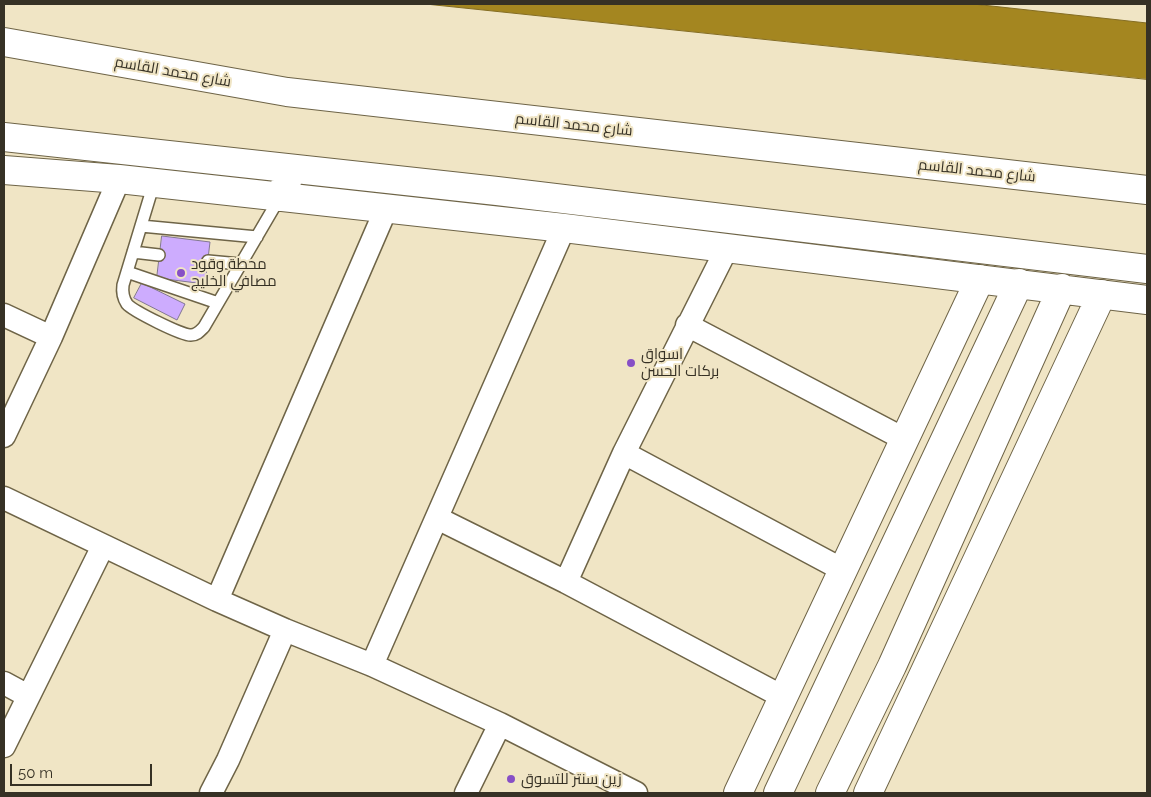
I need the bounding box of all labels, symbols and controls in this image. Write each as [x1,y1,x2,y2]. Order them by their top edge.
street label: شارع محمد القاسم [113,53,233,91]
street label: شارع محمد القاسم [514,110,634,140]
street label: شارع محمد القاسم [917,156,1037,186]
place label: محطة وقود مصافي الخليج [191,255,277,290]
marker: محطة وقود مصافي الخليج [175,267,187,279]
place label: اسواق بركات الحسن [641,345,719,380]
marker: اسواق بركات الحسن [625,357,637,369]
scale bar [12,754,155,786]
text: 50 m [18,764,53,782]
place label: زين سنتر للتسوق [521,770,622,788]
marker: زين سنتر للتسوق [505,773,517,785]

